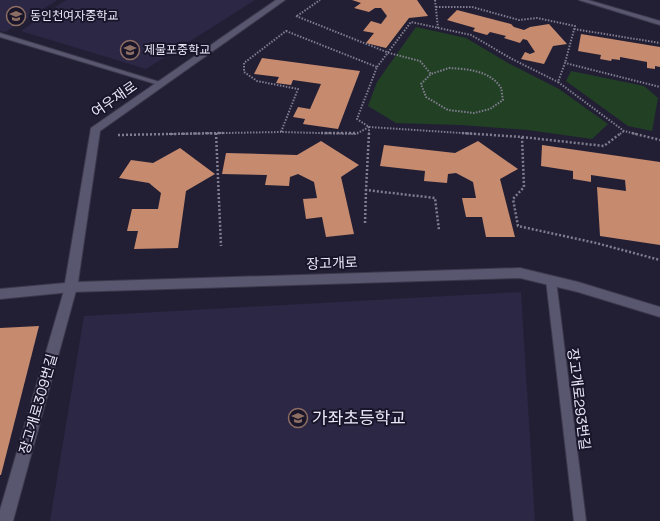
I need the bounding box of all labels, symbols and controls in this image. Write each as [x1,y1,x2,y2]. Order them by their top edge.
school or university icon: 동인천여자중학교 [5,5,27,27]
place label: 동인천여자중학교 [30,8,118,24]
school or university icon: 제물포중학교 [119,39,141,61]
place label: 제물포중학교 [144,42,210,58]
street label: 여우재로 [88,77,140,121]
street label: 장고개로 [306,253,358,273]
street label: 장고개로293번길 [564,347,594,451]
street label: 장고개로309번길 [15,352,61,456]
school or university icon: 가좌초등학교 [287,407,309,429]
place label: 가좌초등학교 [312,407,406,429]

